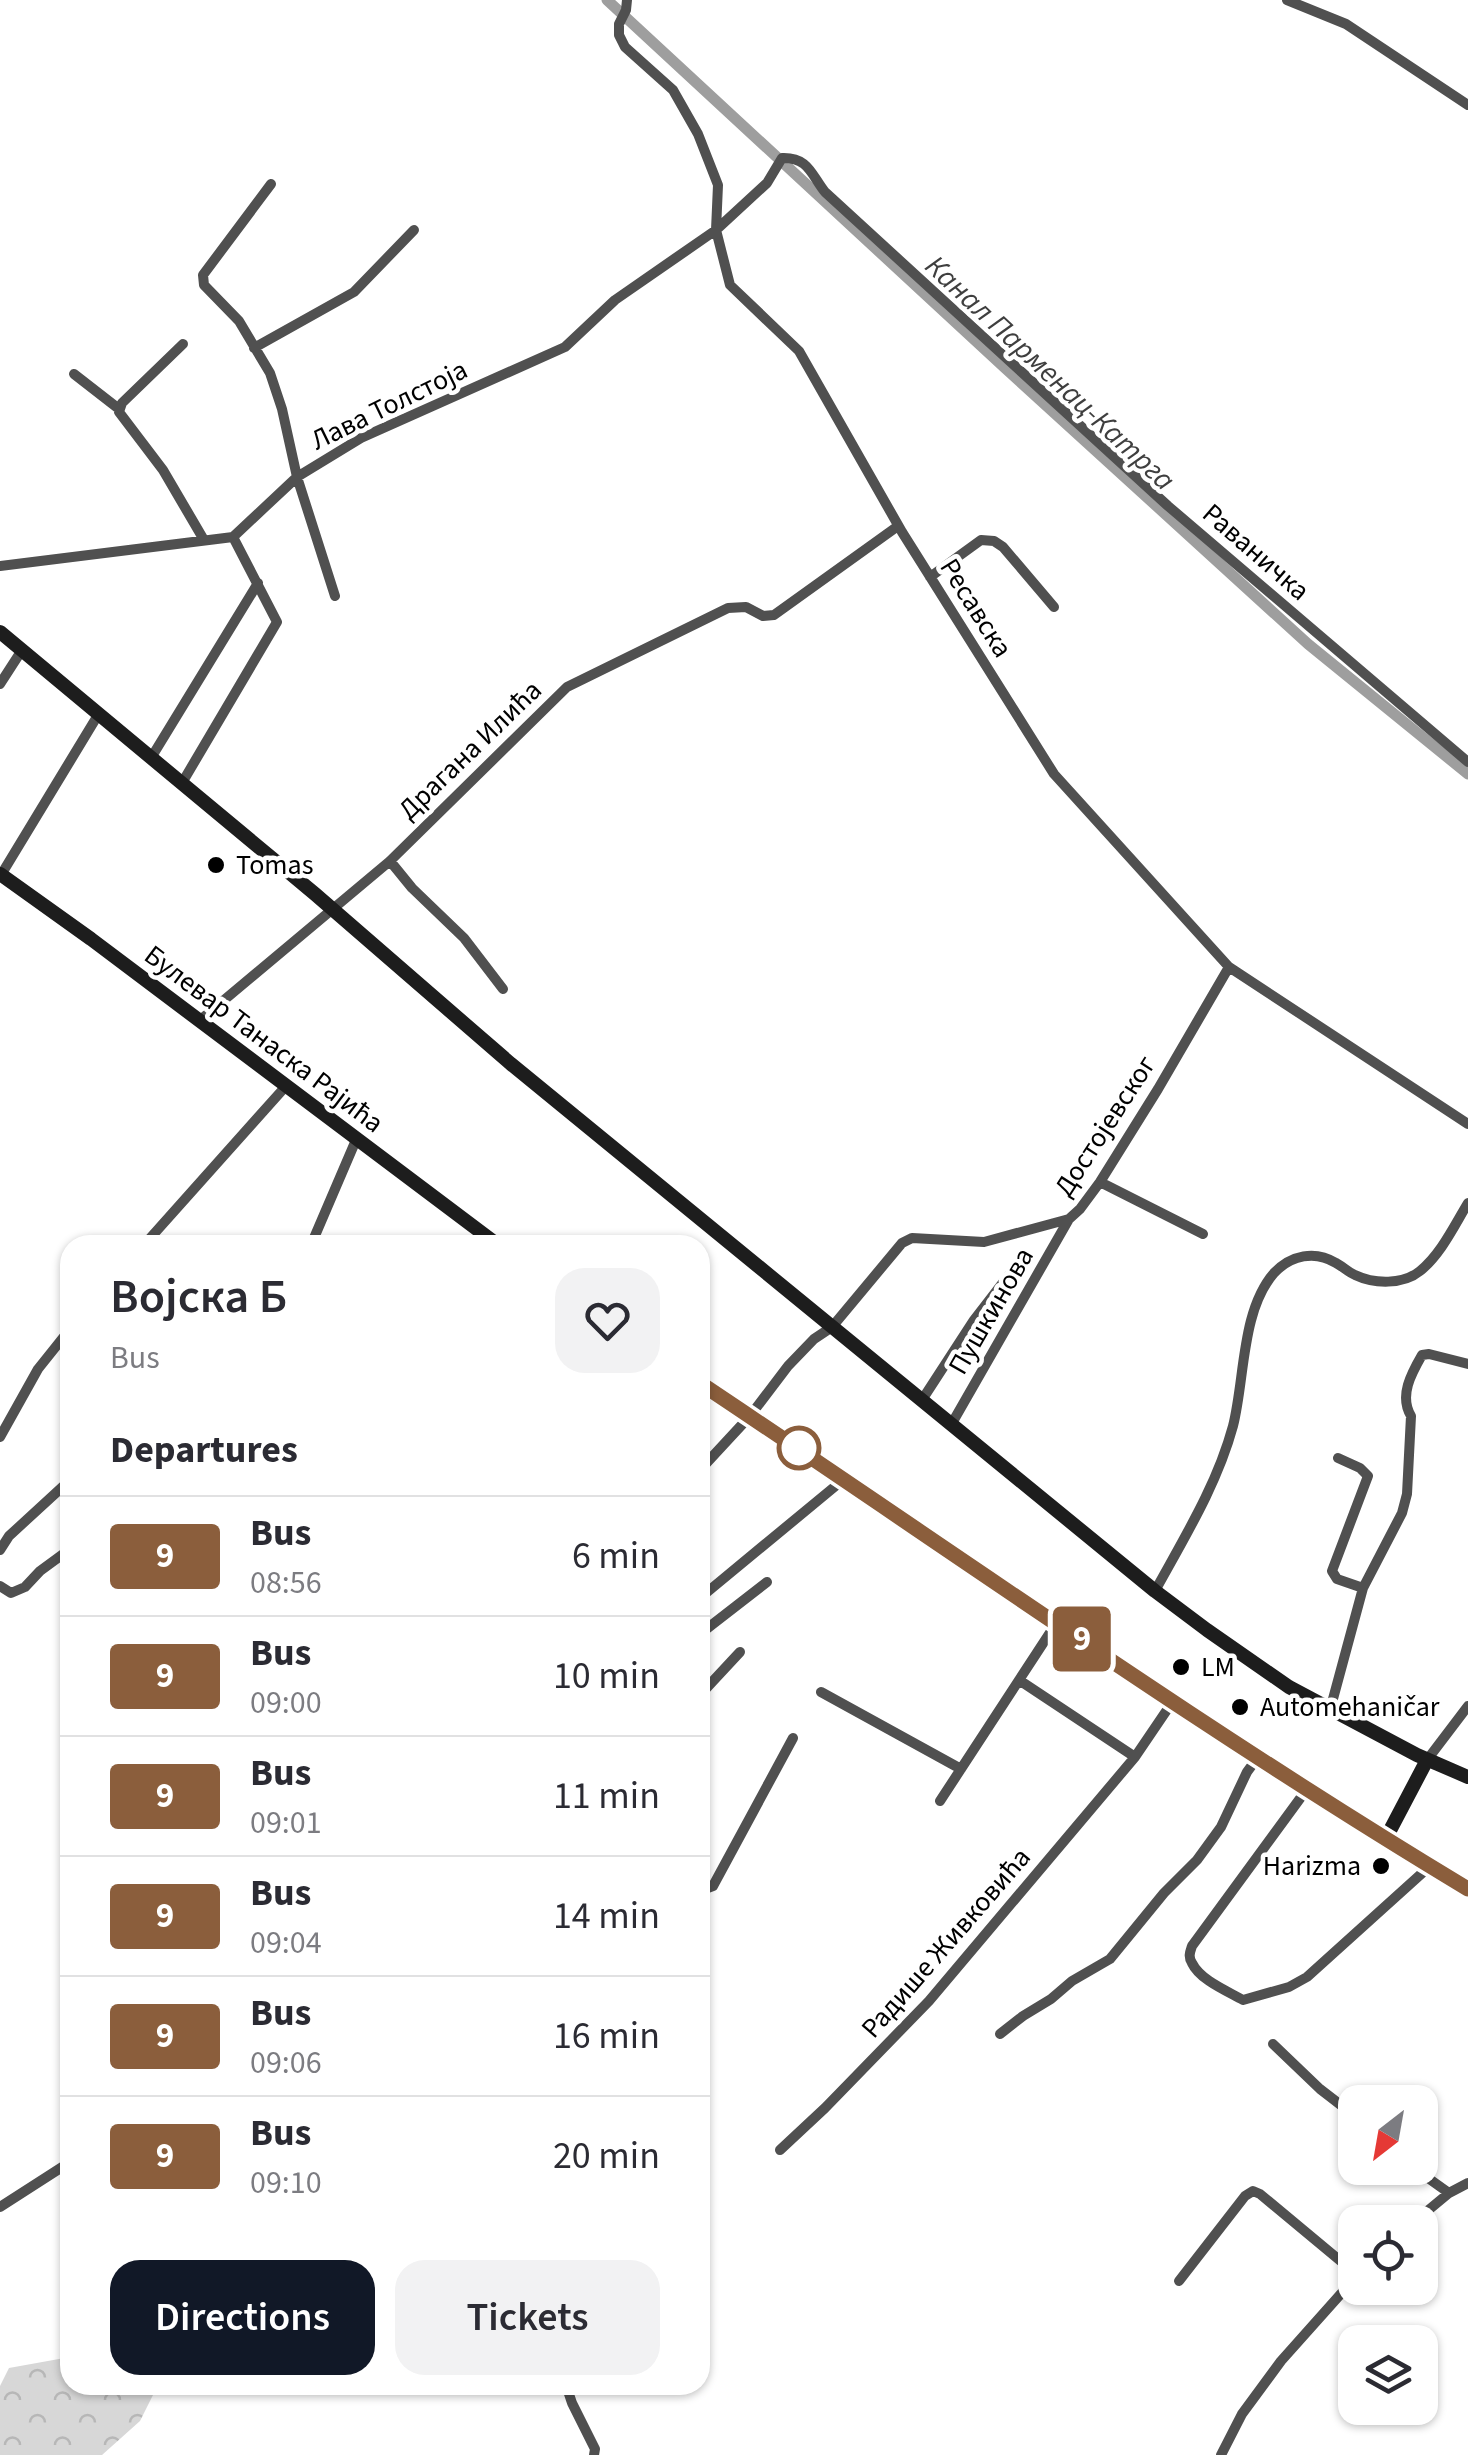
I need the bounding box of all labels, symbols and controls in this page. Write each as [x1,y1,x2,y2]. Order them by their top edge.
water label: Канал Парменац-Катрга [915,245,1185,501]
street label: Лава Толстоја [304,350,474,460]
street label: Раваничка [1194,494,1318,610]
street label: Ресавска [930,551,1022,665]
street label: Драгана Илића [389,671,551,829]
place label: Tomas [236,845,313,885]
marker: Tomas [205,854,227,876]
street label: Булевар Танаска Рајића [136,936,392,1142]
street label: Достојевског [1044,1047,1166,1205]
street label: Пушкинова [938,1240,1044,1382]
text: Војска Б [110,1263,287,1331]
button: heart [555,1268,660,1373]
text: Bus [110,1335,160,1381]
text: Departures [110,1423,298,1477]
unlabelled marker [778,1427,820,1469]
text: Bus [250,1506,311,1560]
text: 6 min [572,1529,660,1583]
text: 9 [156,1531,174,1581]
text: 08:56 [250,1560,322,1606]
line badge: 9 [1050,1606,1114,1672]
text: 9 [1073,1614,1091,1664]
text: Bus [250,1626,311,1680]
place label: LM [1201,1647,1235,1687]
text: 10 min [553,1649,660,1703]
text: 9 [156,1651,174,1701]
marker: LM [1170,1656,1192,1678]
text: 09:00 [250,1680,322,1726]
place label: Automehaničar [1260,1687,1440,1727]
marker: Automehaničar [1229,1696,1251,1718]
text: Bus [250,1746,311,1800]
text: 11 min [553,1769,660,1823]
text: 9 [156,1771,174,1821]
text: 09:01 [250,1800,322,1846]
street label: Радише Живковића [852,1839,1040,2047]
place label: Harizma [1263,1846,1361,1886]
marker: Harizma [1370,1855,1392,1877]
text: Bus [250,1866,311,1920]
text: 14 min [553,1889,660,1943]
text: 9 [156,1891,174,1941]
text: 09:04 [250,1920,322,1966]
text: Bus [250,1986,311,2040]
text: 16 min [553,2009,660,2063]
text: 9 [156,2011,174,2061]
text: 09:06 [250,2040,322,2086]
north arrow [1338,2085,1438,2185]
map controls [1338,2085,1438,2425]
text: Bus [250,2106,311,2160]
text: 20 min [553,2129,660,2183]
text: 9 [156,2131,174,2181]
text: 09:10 [250,2160,322,2206]
button: locate [1338,2205,1438,2305]
button: Directions [110,2260,375,2375]
button: Tickets [395,2260,660,2375]
button: layers [1338,2325,1438,2425]

